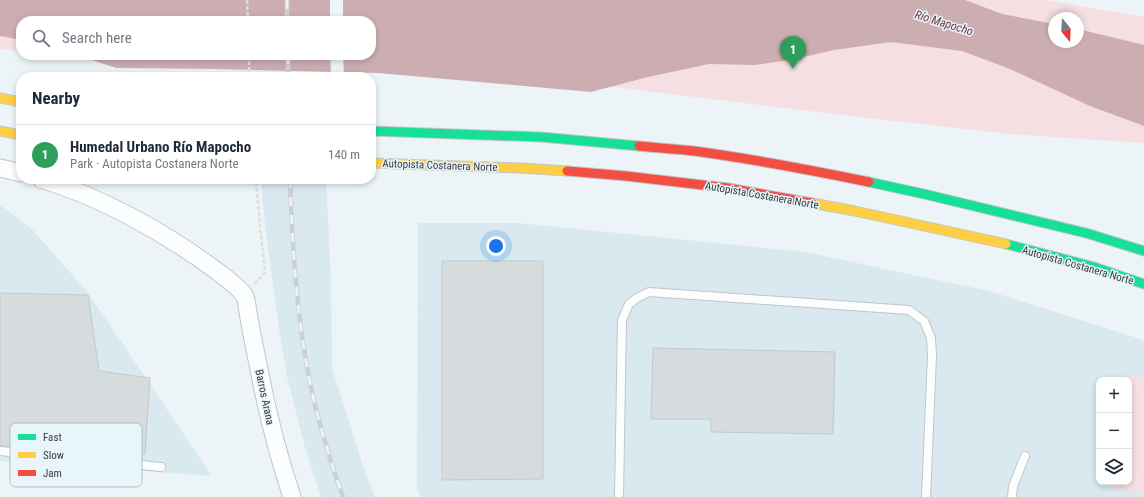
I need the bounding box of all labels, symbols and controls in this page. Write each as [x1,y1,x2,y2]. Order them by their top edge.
water label: Río Mapocho [913,7,975,39]
north arrow [1048,12,1084,48]
search box [16,16,376,60]
icon: search [30,27,52,49]
text: Search here [62,29,132,47]
pin: 1 [780,36,806,69]
text: Nearby [32,88,80,108]
text: Humedal Urbano Río Mapocho [70,138,251,156]
text: 1 [42,147,48,162]
text: 140 m [328,147,360,162]
text: Park · Autopista Costanera Norte [70,156,239,171]
street label: Autopista Costanera Norte [382,157,498,174]
street label: Autopista Costanera Norte [704,179,820,212]
your location [486,236,506,256]
street label: Autopista Costanera Norte [1021,243,1135,288]
street label: Barros Arana [252,368,277,426]
map controls [1096,377,1132,485]
button: + [1096,377,1132,413]
button: − [1096,413,1132,449]
legend [10,423,142,487]
text: Fast [43,431,62,444]
text: Slow [43,449,64,462]
button: layers [1096,449,1132,485]
text: Jam [43,467,62,480]

